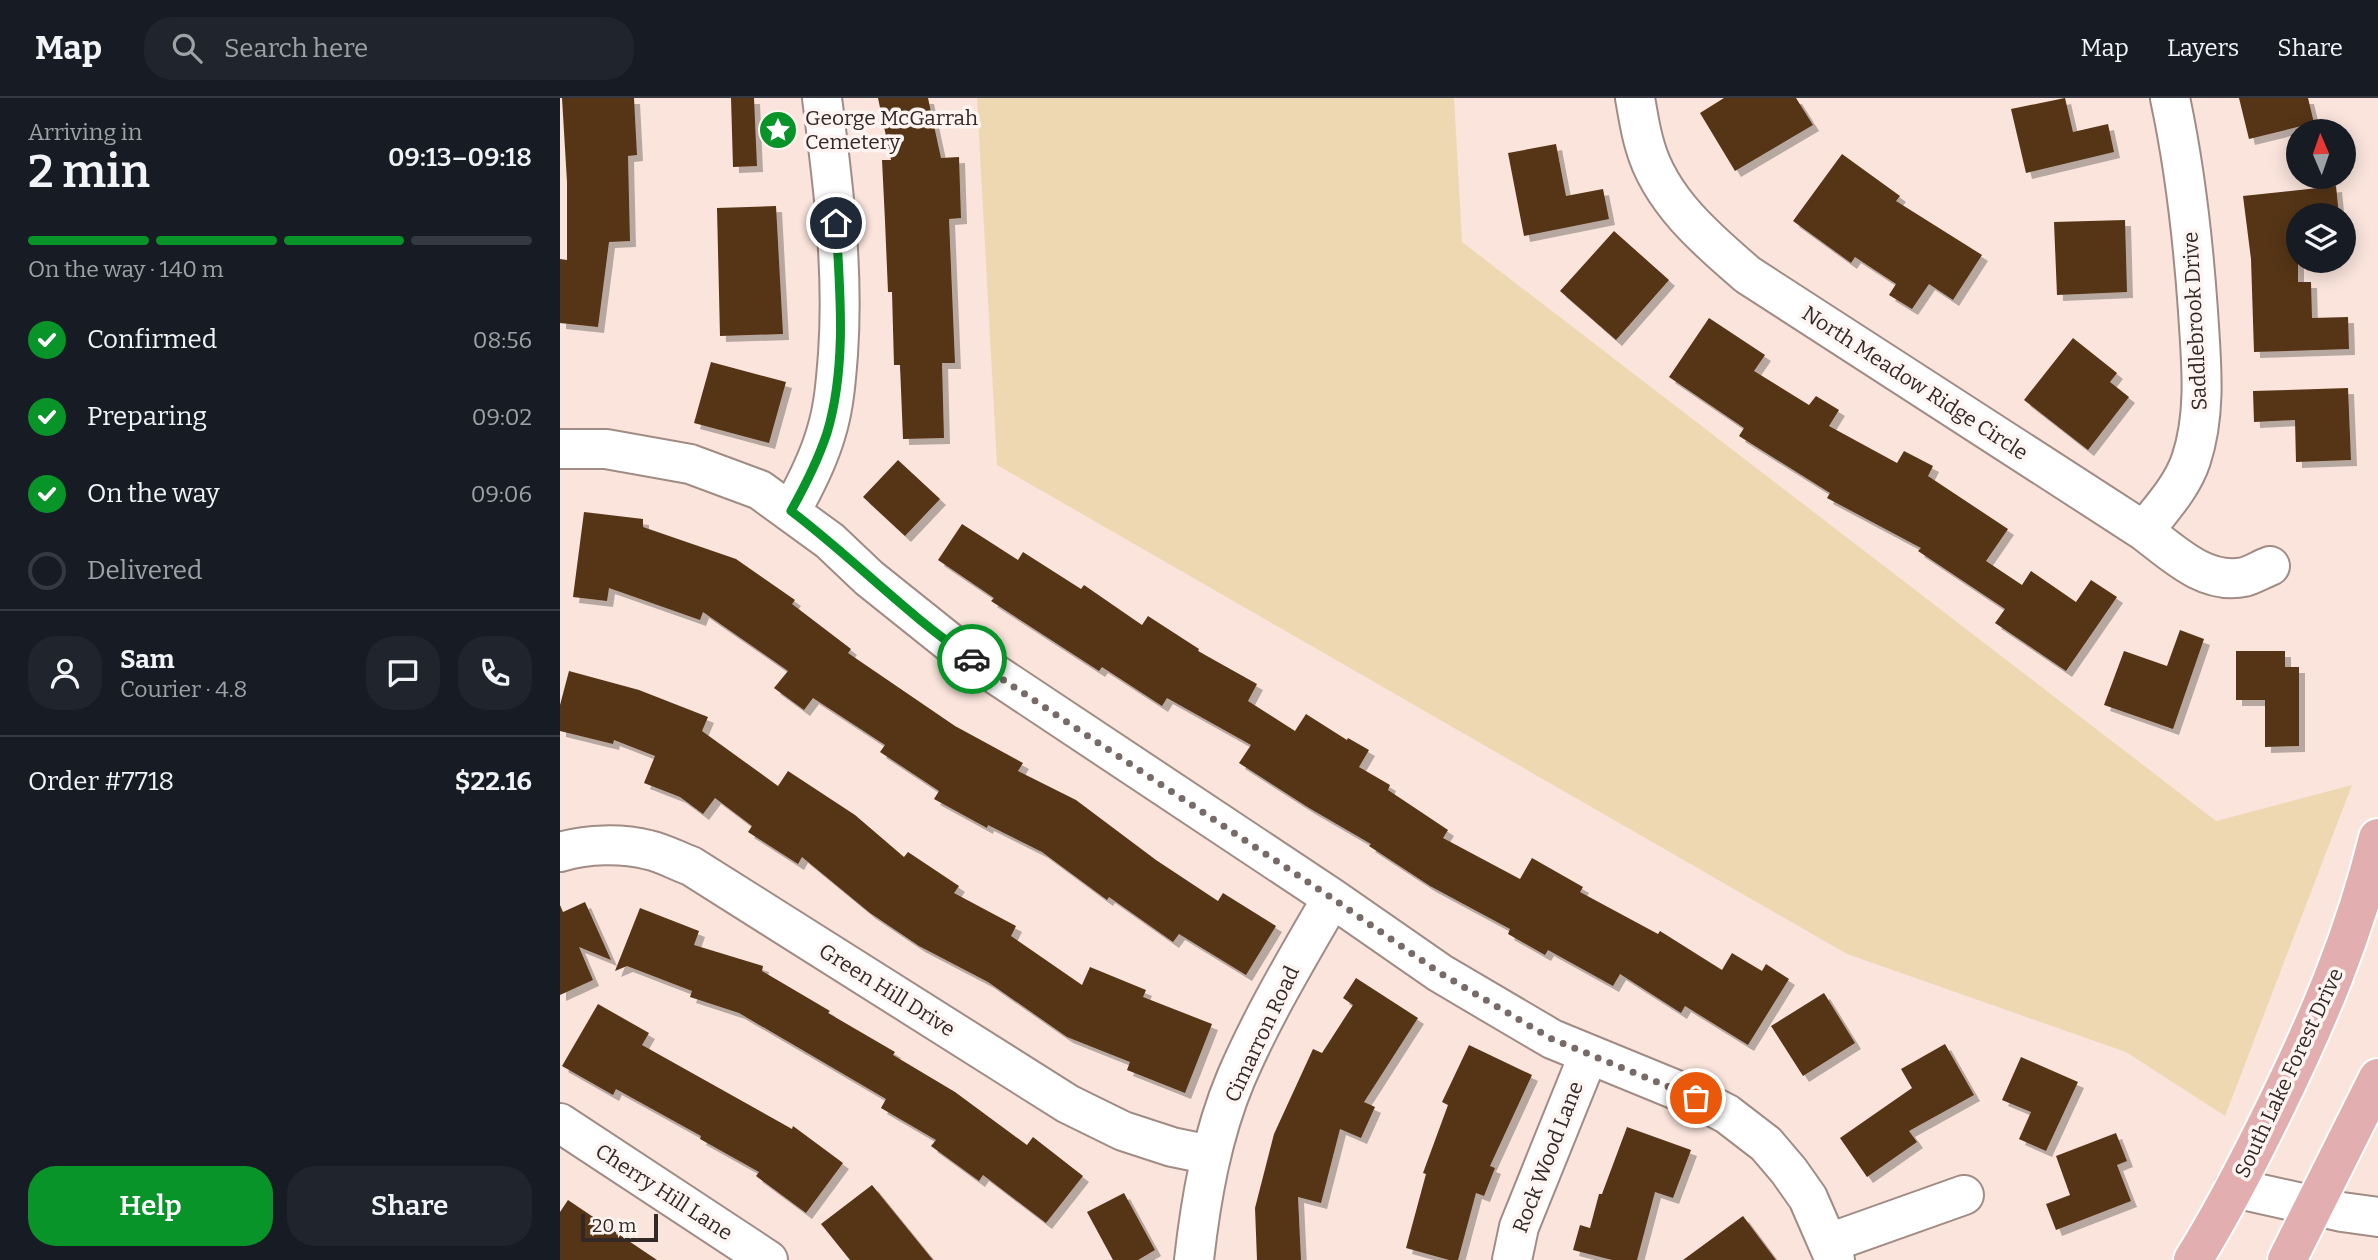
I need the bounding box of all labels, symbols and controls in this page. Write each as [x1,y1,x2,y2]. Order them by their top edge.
search box [144,17,634,80]
text: Map [35,28,102,68]
icon: search [168,29,206,67]
text: Search here [224,33,368,64]
text: Map [2081,34,2129,62]
text: Layers [2167,34,2239,62]
text: Share [2277,34,2343,62]
place label: George McGarrah Cemetery [805,105,978,155]
place icon: George McGarrah Cemetery [757,109,799,151]
text: Arriving in [28,118,142,146]
north arrow [2286,119,2356,189]
map controls [2286,119,2356,273]
text: 09:13–09:18 [388,142,532,173]
text: 2 min [28,144,150,199]
pin [806,193,866,253]
button: layers [2286,203,2356,273]
icon: home [817,204,855,242]
street label: Saddlebrook Drive [2177,231,2213,411]
text: On the way · 140 m [28,255,224,283]
street label: North Meadow Ridge Circle [1797,300,2033,466]
icon: check [28,321,66,359]
text: Confirmed [87,324,217,355]
text: 08:56 [473,326,532,354]
icon: check [28,398,66,436]
text: Preparing [87,401,207,432]
text: 09:02 [472,403,532,431]
icon: check [28,475,66,513]
text: On the way [87,478,220,509]
text: 09:06 [471,480,532,508]
text: Delivered [87,555,202,586]
courier [937,624,1007,694]
button: person [28,636,102,710]
button: chat [366,636,440,710]
button: phone [458,636,532,710]
icon: car [953,640,991,678]
text: Sam [120,644,175,675]
text: Courier · 4.8 [120,675,247,703]
text: Order #7718 [28,766,174,797]
text: $22.16 [455,766,532,797]
street label: Green Hill Drive [814,938,960,1042]
street label: Cimarron Road [1219,962,1305,1106]
street label: South Lake Forest Drive [2229,964,2349,1182]
pin [1666,1068,1726,1128]
street label: Rock Wood Lane [1507,1078,1589,1236]
icon: bag [1677,1079,1715,1117]
street label: Cherry Hill Lane [591,1138,737,1246]
button: Help [28,1166,273,1246]
button: Share [287,1166,532,1246]
scale bar [581,1211,658,1243]
text: 20 m [592,1214,636,1237]

